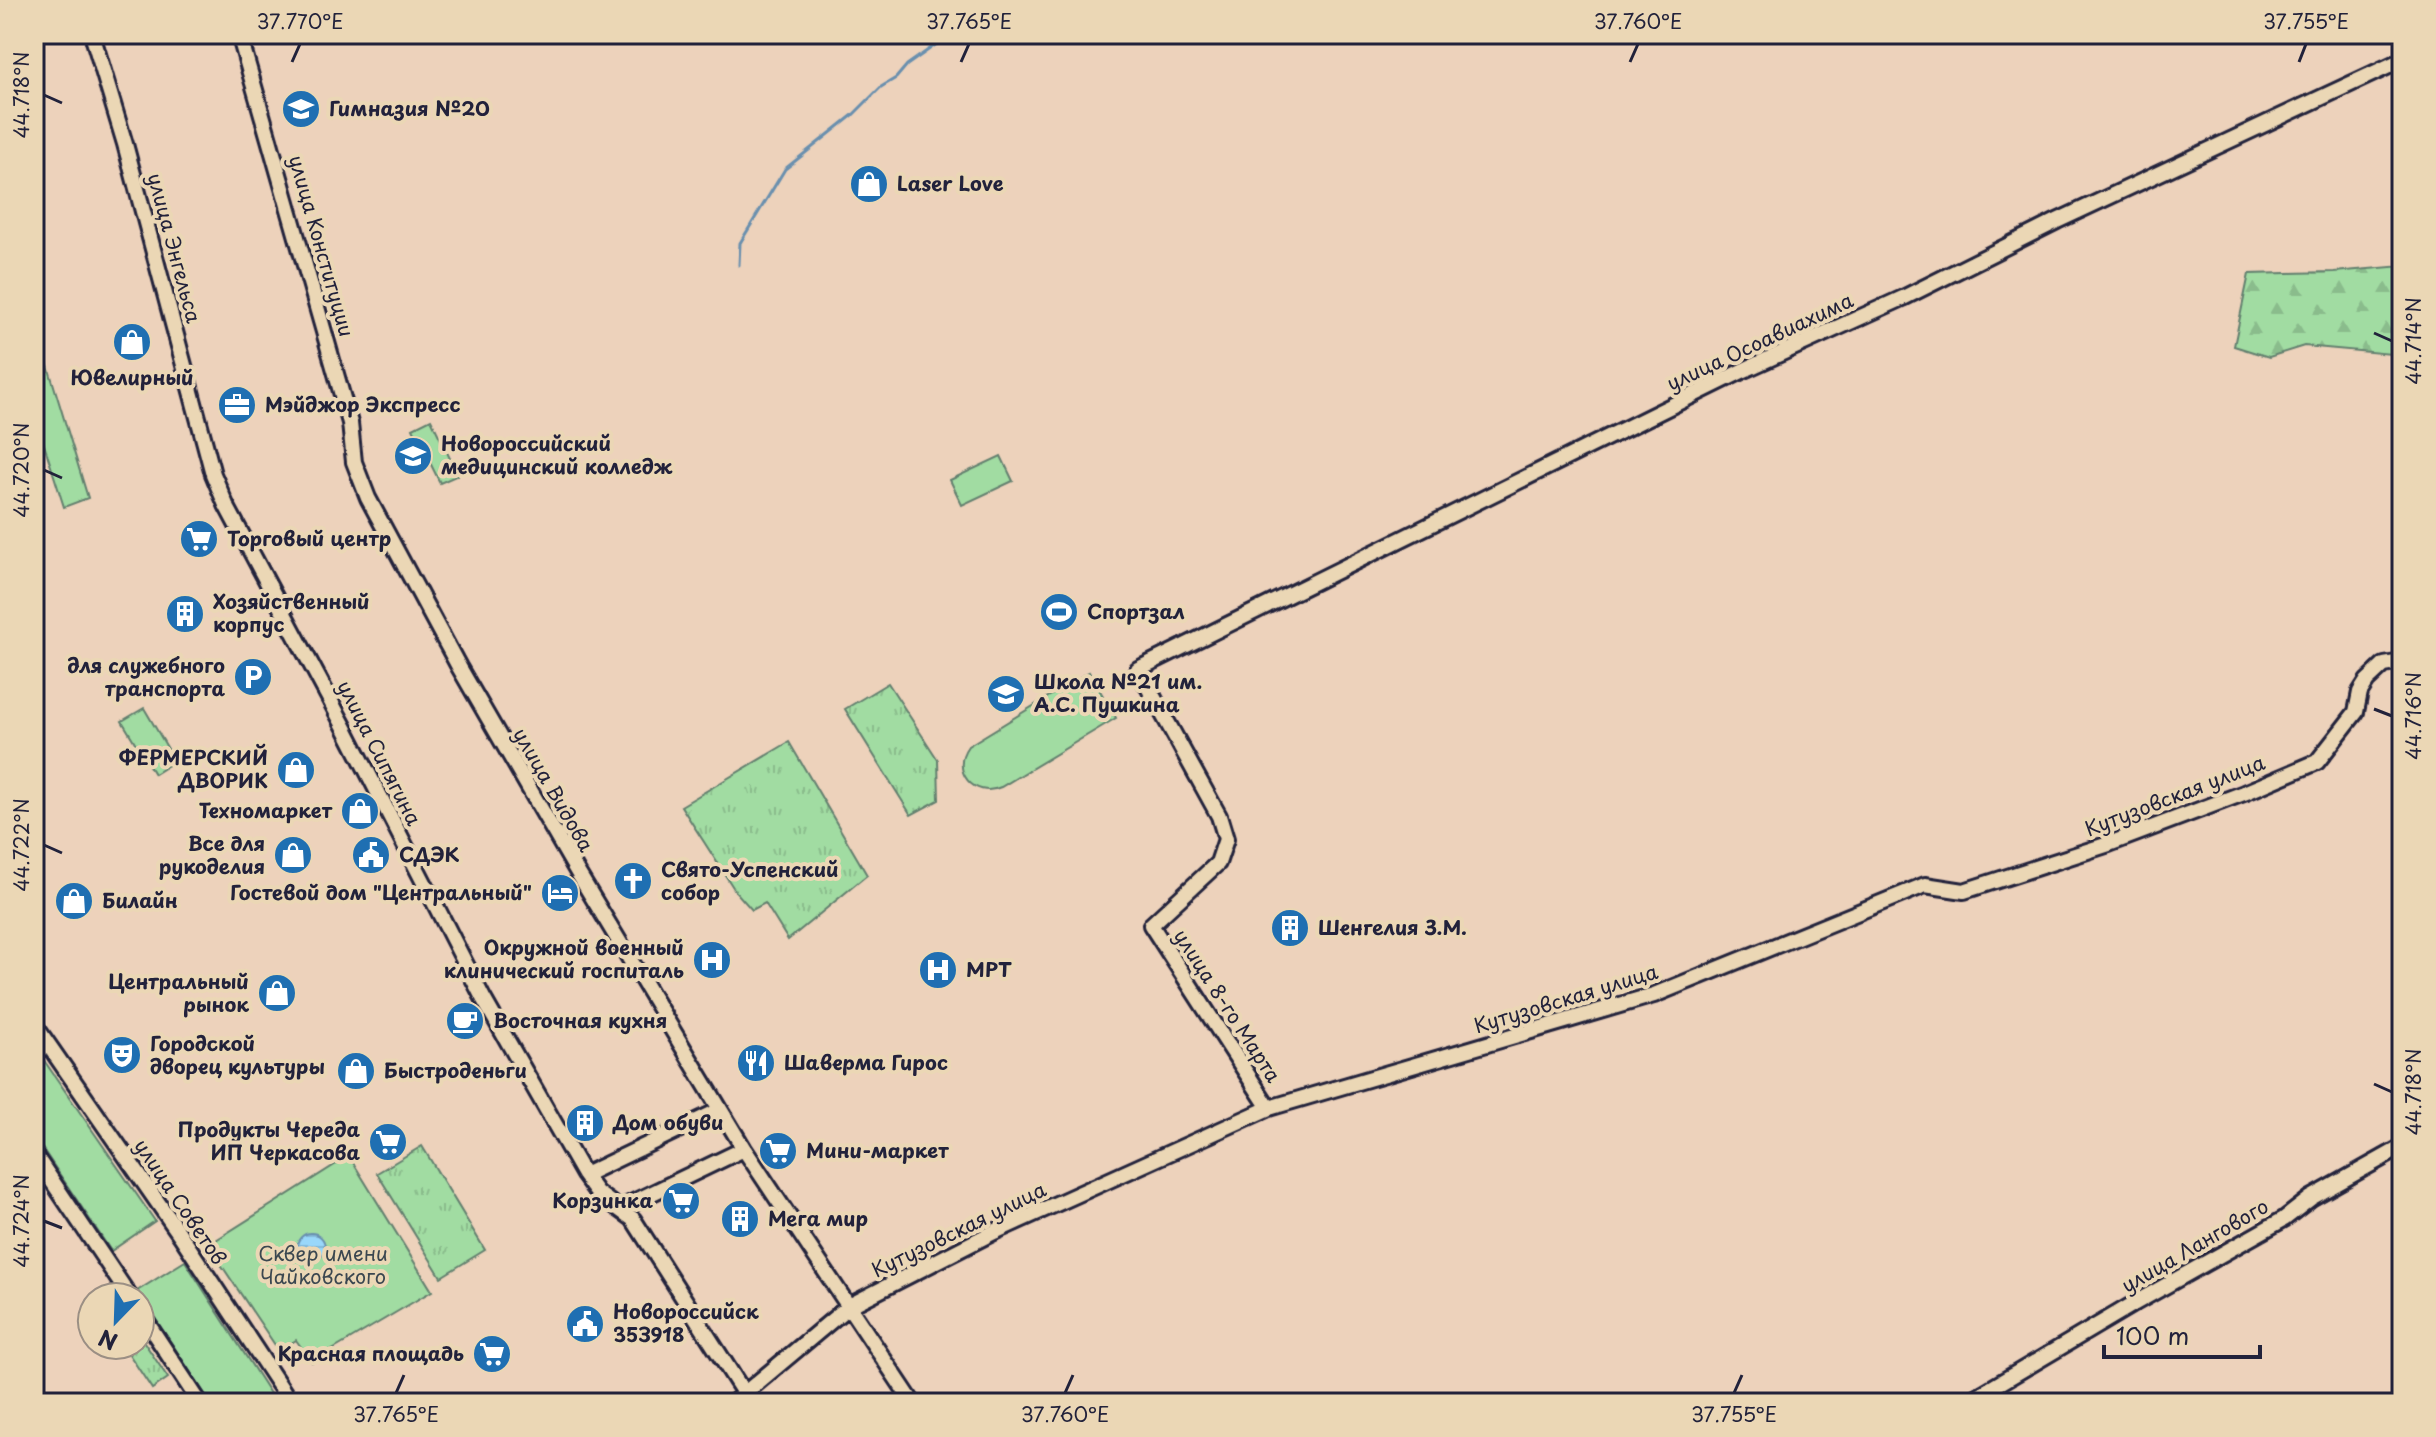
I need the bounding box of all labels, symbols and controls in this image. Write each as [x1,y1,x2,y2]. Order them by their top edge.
text: 37.770°E [257,6,343,36]
text: 37.765°E [926,6,1012,36]
text: 37.760°E [1594,6,1682,36]
text: 37.755°E [2263,6,2349,36]
text: 44.718°N [6,51,36,139]
school or university icon: Гимназия №20 [280,88,322,130]
place label: Гимназия №20 [329,93,490,123]
street label: улица Конституции [282,151,362,340]
shop icon: Laser Love [848,163,890,205]
place label: Laser Love [897,168,1004,198]
street label: улица Энгельса [141,169,210,327]
street label: улица Осоавиахима [1661,284,1858,398]
text: 44.714°N [2398,297,2428,385]
shop icon: Ювелирный [111,321,153,363]
place label: Ювелирный [70,362,194,392]
office icon: Мэйджор Экспресс [216,384,258,426]
place label: Мэйджор Экспресс [265,389,460,419]
text: 44.720°N [6,422,36,518]
place label: Новороссийский медицинский колледж [441,428,673,481]
school or university icon: Новороссийский медицинский колледж [392,435,434,477]
supermarket icon: Торговый центр [178,518,220,560]
place label: Торговый центр [227,523,391,553]
place label: Хозяйственный корпус [213,586,370,639]
sports icon: Спортзал [1038,591,1080,633]
building icon: Хозяйственный корпус [164,593,206,635]
place label: Спортзал [1087,596,1185,626]
place label: для служебного транспорта [67,650,225,703]
parking icon: для служебного транспорта [232,656,274,698]
place label: Школа №21 им. А.С. Пушкина [1034,666,1202,719]
text: 44.716°N [2398,672,2428,760]
school or university icon: Школа №21 им. А.С. Пушкина [985,673,1027,715]
street label: улица Сипягина [330,675,430,831]
street label: улица Видова [506,722,602,858]
place label: ФЕРМЕРСКИЙ ДВОРИК [119,742,268,795]
street label: Кутузовская улица [2080,747,2269,843]
shop icon: ФЕРМЕРСКИЙ ДВОРИК [275,749,317,791]
shop icon: Техномаркет [339,790,381,832]
place label: Техномаркет [199,795,333,825]
text: 44.722°N [6,798,36,892]
place label: Все для рукоделия [159,828,265,881]
shop icon: Все для рукоделия [272,834,314,876]
public building icon: СДЭК [350,834,392,876]
place label: СДЭК [399,839,460,869]
place label: Свято-Успенский собор [661,854,839,907]
church icon: Свято-Успенский собор [612,860,654,902]
hotel icon: Гостевой дом "Центральный" [539,872,581,914]
place label: Гостевой дом "Центральный" [230,877,532,907]
shop icon: Билайн [53,880,95,922]
place label: Билайн [102,885,178,915]
building icon: Шенгелия З.М. [1269,907,1311,949]
place label: Шенгелия З.М. [1318,912,1467,942]
street label: улица 8-го Марта [1167,923,1289,1089]
place label: Окружной военный клинический госпиталь [444,932,684,985]
hospital icon: Окружной военный клинический госпиталь [691,939,733,981]
hospital icon: МРТ [917,949,959,991]
place label: МРТ [966,954,1012,984]
street label: Кутузовская улица [1470,956,1662,1040]
place label: Центральный рынок [108,966,249,1019]
shop icon: Центральный рынок [256,972,298,1014]
cafe icon: Восточная кухня [444,1000,486,1042]
place label: Восточная кухня [493,1005,667,1035]
place label: Городской дворец культуры [150,1028,325,1081]
theatre icon: Городской дворец культуры [101,1034,143,1076]
restaurant icon: Шаверма Гирос [735,1042,777,1084]
place label: Шаверма Гирос [784,1047,948,1077]
text: 44.718°N [2398,1048,2428,1136]
shop icon: Быстроденьги [335,1050,377,1092]
place label: Быстроденьги [384,1055,527,1085]
building icon: Дом обуви [564,1102,606,1144]
place label: Дом обуви [612,1107,724,1137]
place label: Продукты Череда ИП Черкасова [178,1114,360,1167]
supermarket icon: Продукты Череда ИП Черкасова [367,1121,409,1163]
supermarket icon: Мини-маркет [757,1130,799,1172]
street label: улица Советов [128,1132,234,1270]
place label: Мини-маркет [806,1135,949,1165]
text: 44.724°N [6,1174,36,1268]
street label: Кутузовская улица [866,1174,1051,1284]
supermarket icon: Корзинка [660,1180,702,1222]
place label: Корзинка [552,1185,653,1215]
street label: улица Лангового [2115,1191,2274,1300]
building icon: Мега мир [719,1198,761,1240]
place label: Мега мир [768,1203,868,1233]
park label: Сквер имени Чайковского [258,1238,388,1291]
north arrow [76,1281,156,1361]
place label: Новороссийск 353918 [613,1296,759,1349]
public building icon: Новороссийск 353918 [564,1303,606,1345]
scale bar [2104,1309,2260,1359]
text: 100 m [2116,1317,2189,1353]
text: N [93,1322,122,1359]
supermarket icon: Красная площадь [471,1333,513,1375]
place label: Красная площадь [278,1338,464,1368]
text: 37.765°E [353,1399,439,1429]
text: 37.760°E [1021,1399,1109,1429]
text: 37.755°E [1691,1399,1777,1429]

